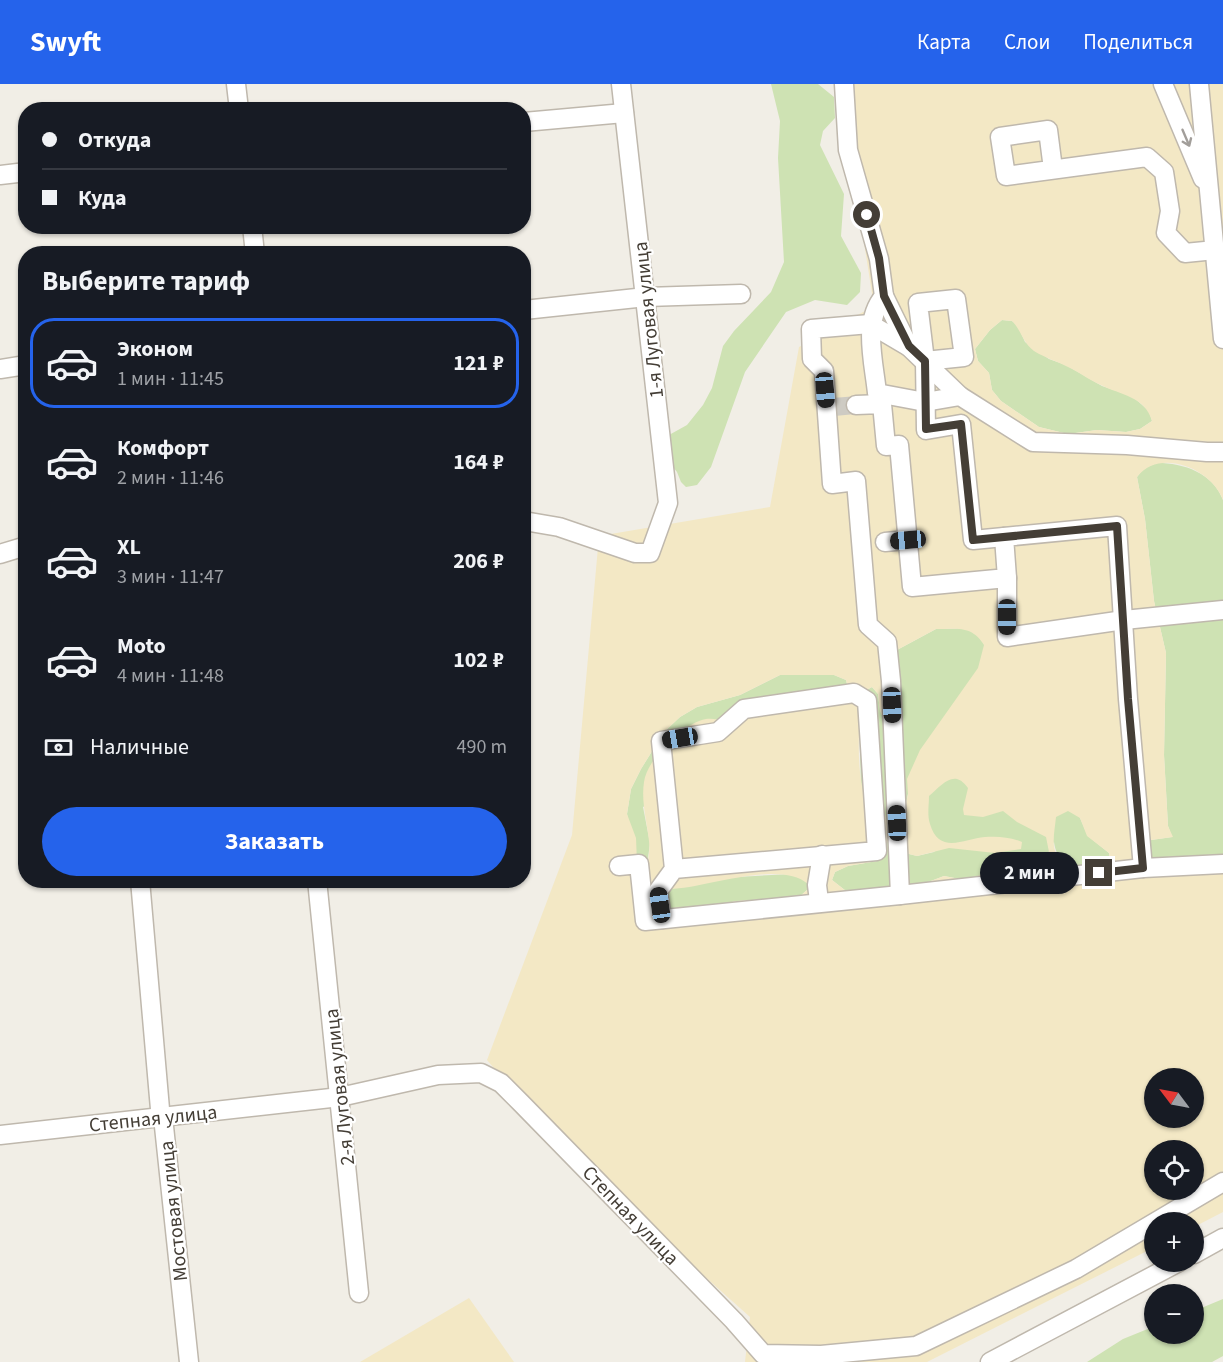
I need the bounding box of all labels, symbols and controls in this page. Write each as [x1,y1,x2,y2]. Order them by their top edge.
text: Swyft [30,22,101,62]
text: Карта [917,27,971,57]
text: Слои [1004,27,1050,57]
text: Поделиться [1083,27,1193,57]
text: Откуда [78,124,151,156]
one-way arrow [1181,128,1192,147]
text: Куда [78,182,127,214]
route start [853,201,880,228]
street label: 1-я Луговая улица [627,240,671,400]
text: Выберите тариф [42,262,250,301]
text: Эконом [117,333,193,365]
icon: car [45,336,99,390]
text: 121 ₽ [453,347,504,379]
text: 1 мин · 11:45 [117,365,224,393]
car [814,371,836,409]
text: Комфорт [117,432,209,464]
icon: car [45,435,99,489]
text: 164 ₽ [453,446,504,478]
text: 2 мин · 11:46 [117,464,224,492]
car [889,529,927,551]
text: XL [117,531,141,563]
icon: car [45,534,99,588]
text: 206 ₽ [453,545,504,577]
text: 3 мин · 11:47 [117,563,224,591]
car [998,599,1016,635]
text: Moto [117,630,166,662]
icon: car [45,633,99,687]
text: 102 ₽ [453,644,504,676]
text: 4 мин · 11:48 [117,662,224,690]
car [882,687,902,723]
car [661,726,699,750]
icon: cash [42,731,75,764]
text: Наличные [90,731,189,763]
text: 490 m [457,733,507,761]
car [887,805,907,841]
button: Заказать [42,807,507,876]
callout: 2 мин [979,852,1078,894]
text: 2 мин [1004,859,1055,887]
route end [1085,859,1112,886]
car [649,886,671,924]
street label: 2-я Луговая улица [318,1007,362,1167]
north arrow [1144,1068,1204,1128]
map controls [1144,1068,1204,1344]
street label: Степная улица [88,1098,219,1140]
street label: Мостовая улица [153,1139,195,1282]
button: locate [1144,1140,1204,1200]
street label: Степная улица [575,1160,685,1272]
button: + [1144,1212,1204,1272]
button: − [1144,1284,1204,1344]

